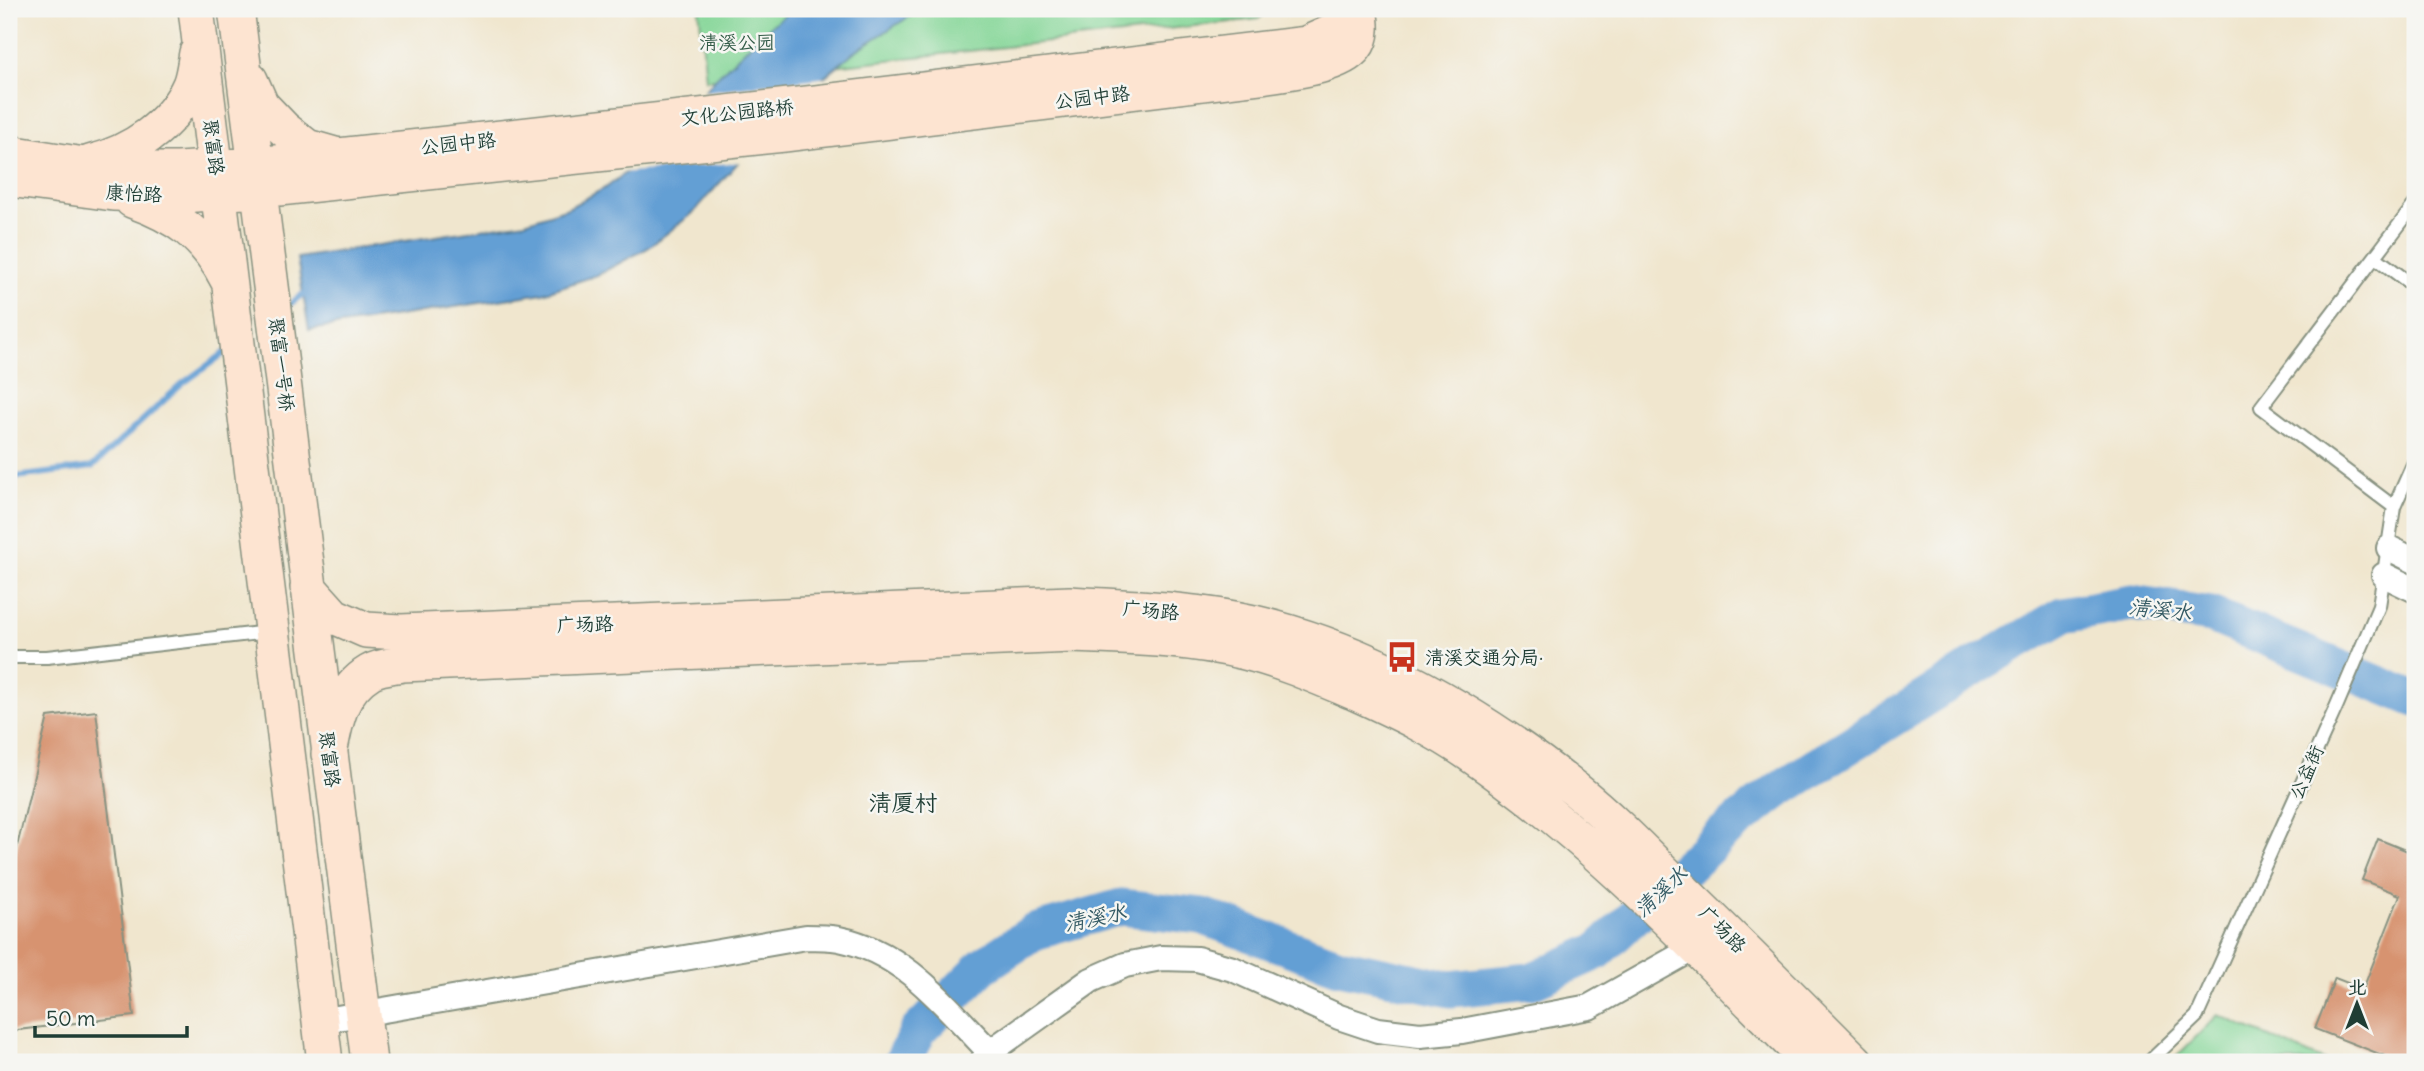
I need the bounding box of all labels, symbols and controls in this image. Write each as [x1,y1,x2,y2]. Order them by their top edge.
park label: 清溪公园 [699,30,775,54]
street label: 公园中路 [1053,80,1131,114]
street label: 文化公园路桥 [679,94,795,130]
street label: 聚富路 [199,117,229,177]
street label: 公园中路 [419,127,497,159]
street label: 康怡路 [105,180,163,206]
street label: 聚富一号桥 [264,315,300,413]
water label: 清溪水 [2127,593,2194,626]
street label: 广场路 [1122,596,1180,624]
street label: 广场路 [556,611,614,637]
bus stop icon: 清溪交通分局· [1385,640,1419,674]
place label: 清溪交通分局· [1425,645,1543,669]
street label: 聚富路 [315,729,345,789]
street label: 公益街 [2283,741,2329,803]
district label: 清厦村 [869,788,938,817]
water label: 清溪水 [1628,860,1694,923]
water label: 清溪水 [1061,898,1129,937]
street label: 广场路 [1694,900,1752,958]
north arrow [2322,970,2392,1040]
text: 北 [2347,975,2367,999]
scale bar [35,994,187,1038]
text: 50 m [46,1005,95,1032]

